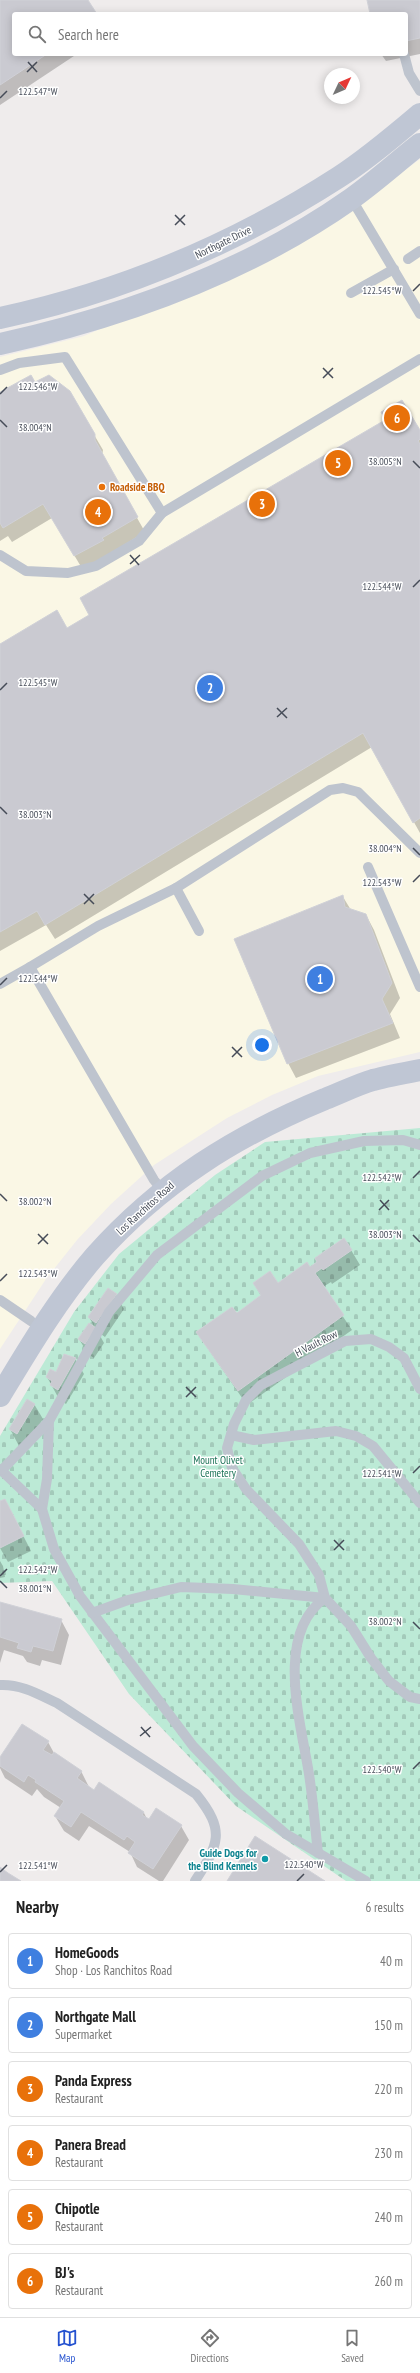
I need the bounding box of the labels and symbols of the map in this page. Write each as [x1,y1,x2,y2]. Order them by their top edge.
north arrow [324,68,360,104]
text: 122.547°W [19,85,58,98]
street label: Northgate Drive [193,222,254,262]
text: 122.545°W [363,284,402,297]
text: 122.546°W [19,380,58,393]
pin: 6 [384,403,410,433]
text: 38.004°N [18,421,52,434]
pin: 5 [325,448,351,478]
text: 38.005°N [368,455,402,468]
place label: Roadside BBQ [110,480,165,494]
marker: Roadside BBQ [97,482,107,492]
pin: 3 [249,489,275,519]
pin: 4 [85,497,111,527]
text: 122.544°W [363,580,402,593]
pin: 2 [197,673,223,703]
text: 122.545°W [19,676,58,689]
text: 38.003°N [18,808,52,821]
text: 38.004°N [368,842,402,855]
text: 122.543°W [363,876,402,889]
pin: 1 [307,964,333,994]
text: 122.544°W [19,972,58,985]
your location [252,1035,272,1055]
text: 122.542°W [363,1171,402,1184]
street label: Los Ranchitos Road [113,1178,177,1238]
text: 38.002°N [18,1195,52,1208]
text: 38.003°N [368,1228,402,1241]
text: 122.543°W [19,1267,58,1280]
street label: H Vault Row [292,1326,340,1360]
park label: Mount Olivet Cemetery [193,1453,243,1480]
text: 122.541°W [363,1467,402,1480]
text: 122.542°W [19,1563,58,1576]
text: 38.001°N [18,1582,52,1595]
text: 38.002°N [368,1615,402,1628]
text: 122.540°W [363,1763,402,1776]
place label: Guide Dogs for the Blind Kennels [188,1846,258,1873]
marker: Guide Dogs for the Blind Kennels [260,1854,270,1864]
text: 122.540°W [285,1858,324,1871]
text: 122.541°W [19,1859,58,1872]

